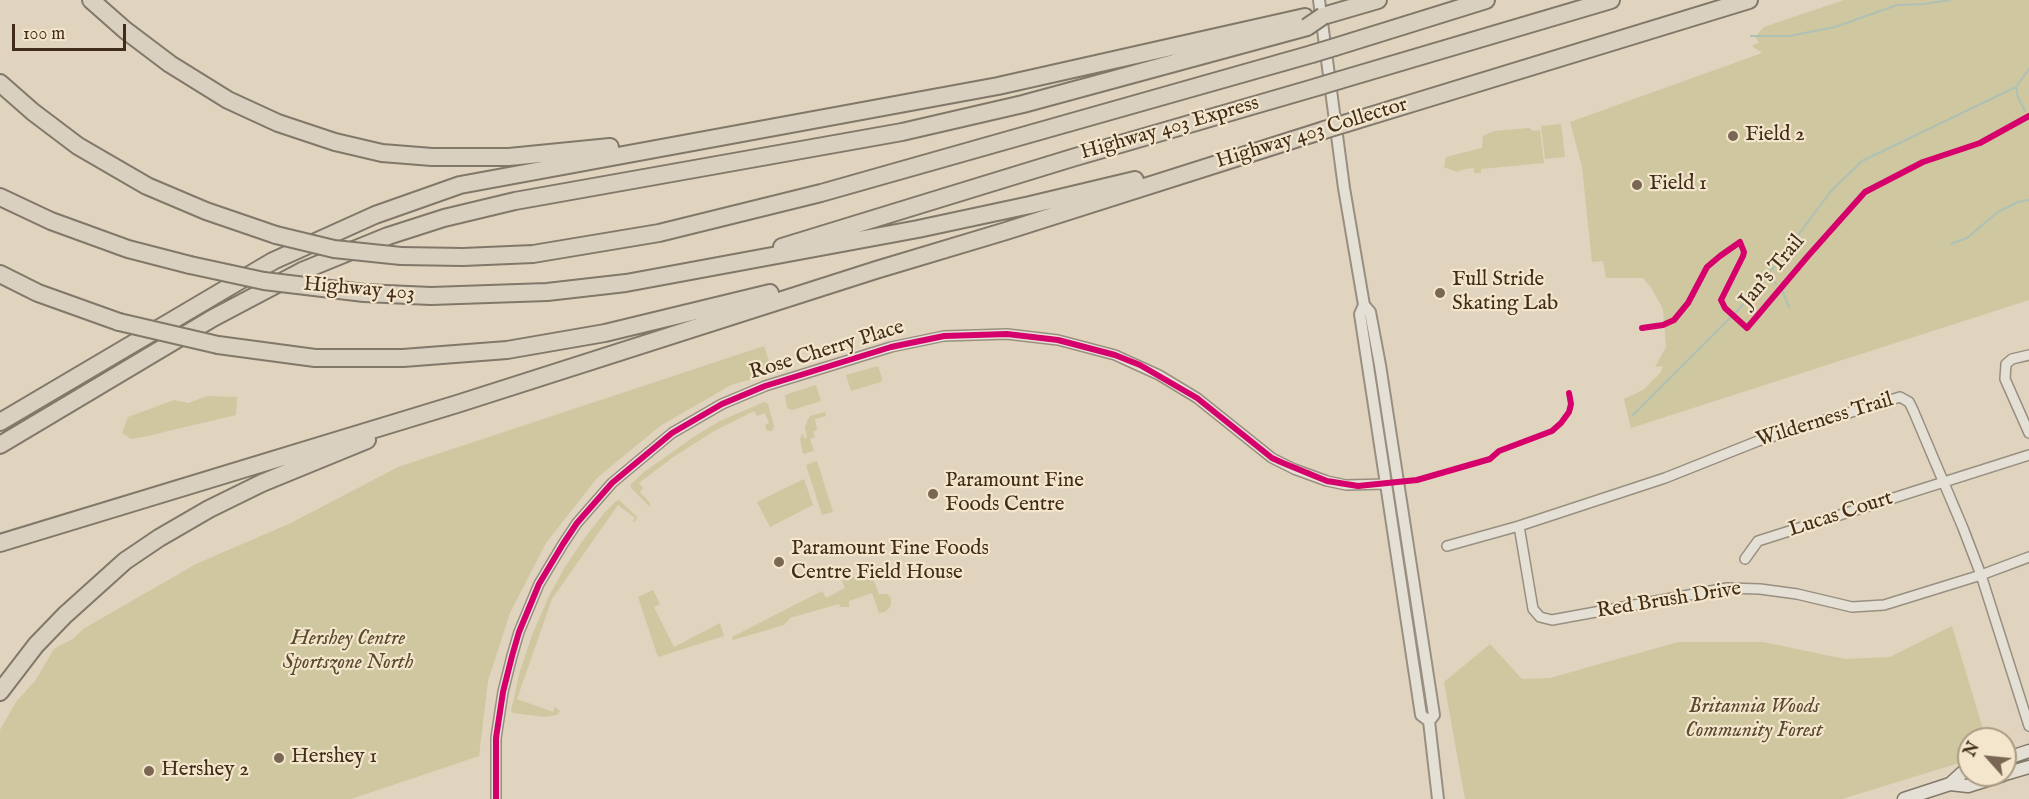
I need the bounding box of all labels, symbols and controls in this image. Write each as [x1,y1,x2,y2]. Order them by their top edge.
scale bar [15,12,129,50]
text: 100 m [23,23,65,46]
street label: Highway 403 Express [1078,91,1262,167]
street label: Highway 403 Collector [1213,93,1411,175]
place label: Field 2 [1745,123,1805,149]
marker: Field 2 [1726,129,1740,143]
place label: Field 1 [1649,172,1707,198]
marker: Field 1 [1630,178,1644,192]
street label: Jan's Trail [1735,230,1811,314]
place label: Full Stride Skating Lab [1452,268,1558,318]
street label: Highway 403 [302,273,416,307]
marker: Full Stride Skating Lab [1433,286,1447,300]
street label: Rose Cherry Place [747,315,907,387]
street label: Wilderness Trail [1753,388,1897,454]
place label: Paramount Fine Foods Centre [945,469,1084,519]
street label: Lucas Court [1786,486,1896,544]
marker: Paramount Fine Foods Centre [926,487,940,501]
place label: Paramount Fine Foods Centre Field House [791,537,989,587]
marker: Paramount Fine Foods Centre Field House [772,555,786,569]
street label: Red Brush Drive [1595,577,1743,625]
park label: Hershey Centre Sportszone North [282,627,414,677]
park label: Britannia Woods Community Forest [1685,695,1823,745]
north arrow [1957,727,2017,787]
text: N [1961,739,1985,760]
place label: Hershey 1 [291,745,377,771]
marker: Hershey 1 [272,751,286,765]
place label: Hershey 2 [161,758,249,784]
marker: Hershey 2 [142,764,156,778]

